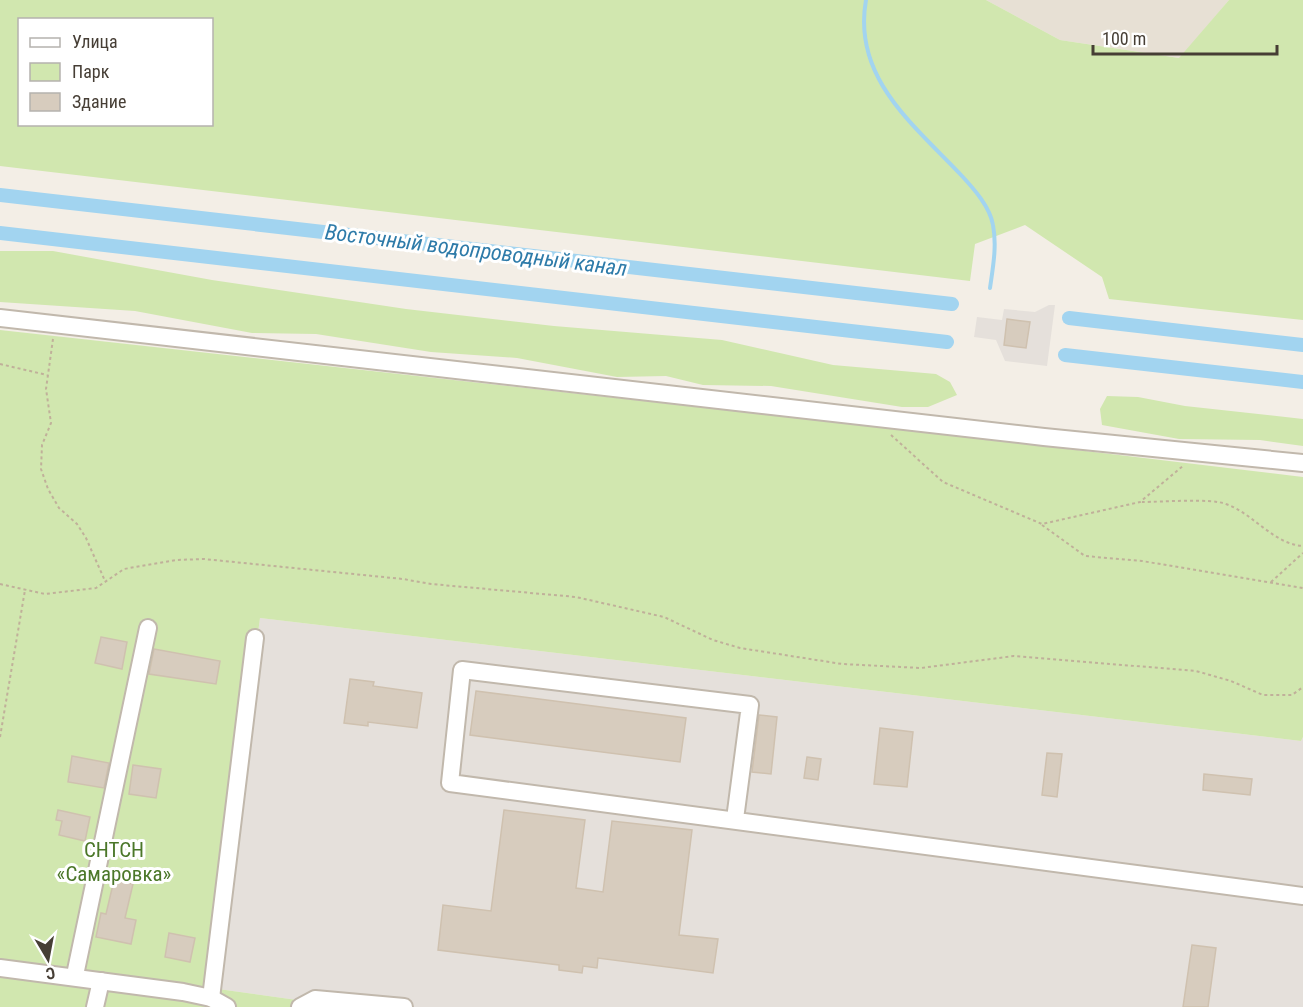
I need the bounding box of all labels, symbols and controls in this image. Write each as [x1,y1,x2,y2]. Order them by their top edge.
legend [18,18,213,126]
scale bar [1093,18,1278,56]
text: 100 m [1102,28,1146,49]
text: Улица [72,31,118,52]
text: Парк [72,61,110,82]
text: Здание [72,91,126,112]
water label: Восточный водопроводный канал [324,219,629,281]
park label: СНТСН «Самаровка» [57,838,172,886]
north arrow [18,929,78,989]
text: С [44,963,57,983]

